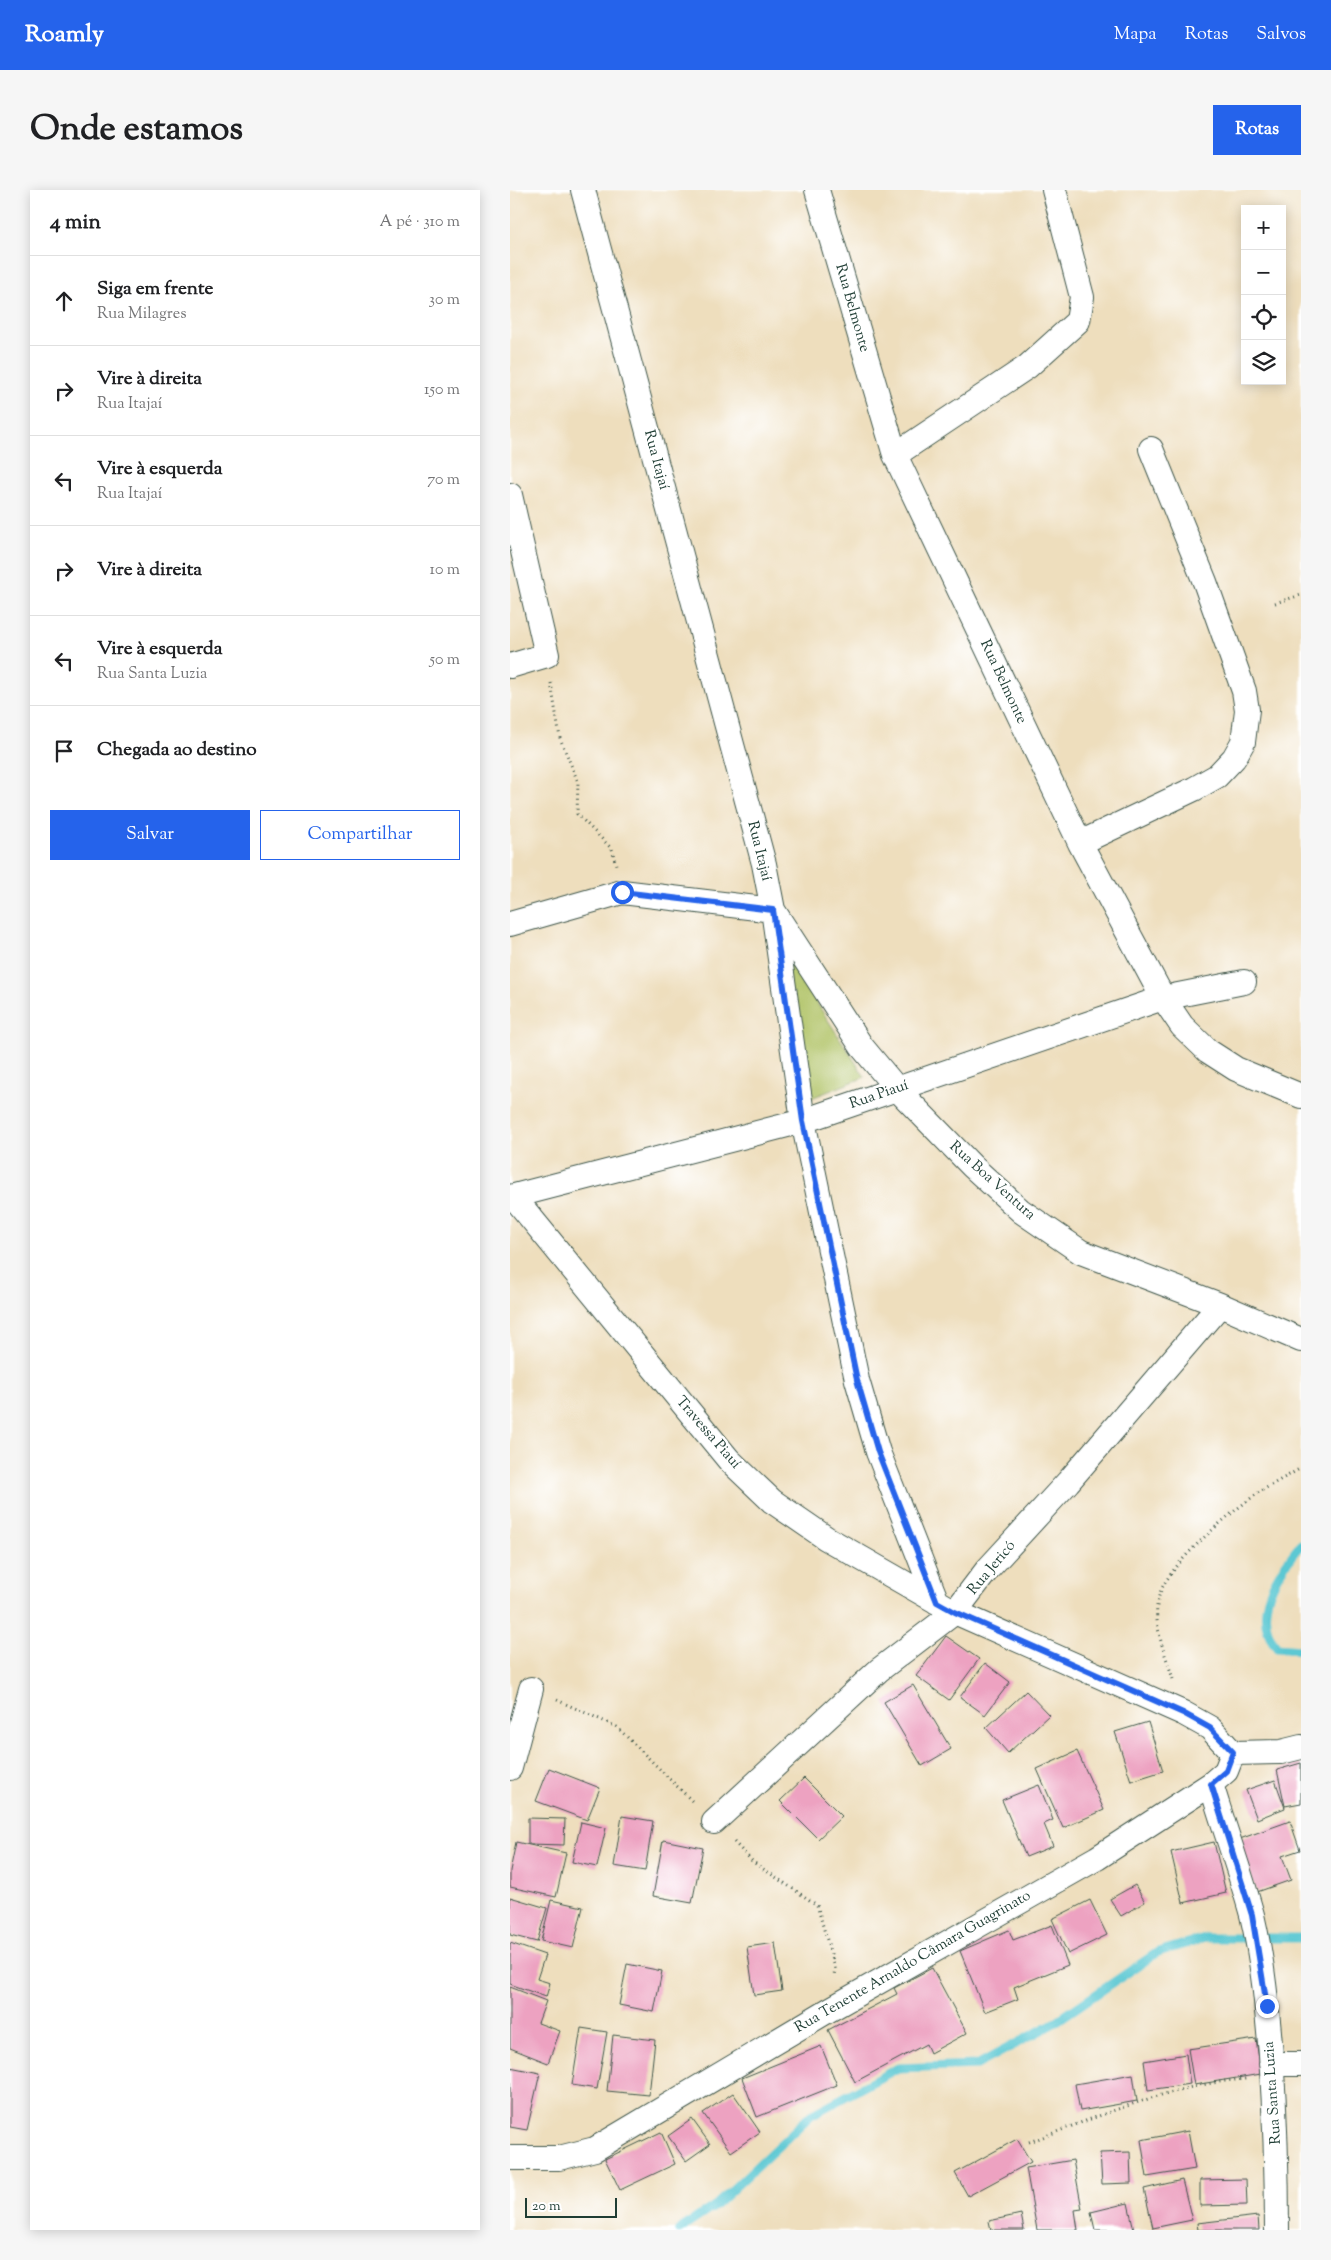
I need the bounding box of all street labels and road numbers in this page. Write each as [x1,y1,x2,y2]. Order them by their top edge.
street label: Rua Belmonte [829,261,875,355]
street label: Rua Itajaí [638,428,674,492]
street label: Rua Belmonte [974,636,1032,728]
street label: Rua Itajaí [741,819,777,883]
street label: Rua Piauí [847,1075,911,1115]
street label: Rua Boa Ventura [944,1137,1040,1225]
street label: Travessa Piauí [671,1392,745,1474]
street label: Rua Jericó [963,1536,1021,1600]
street label: Rua Tenente Arnaldo Câmara Guagrinato [791,1886,1035,2038]
street label: Rua Santa Luzia [1259,2041,1287,2145]

